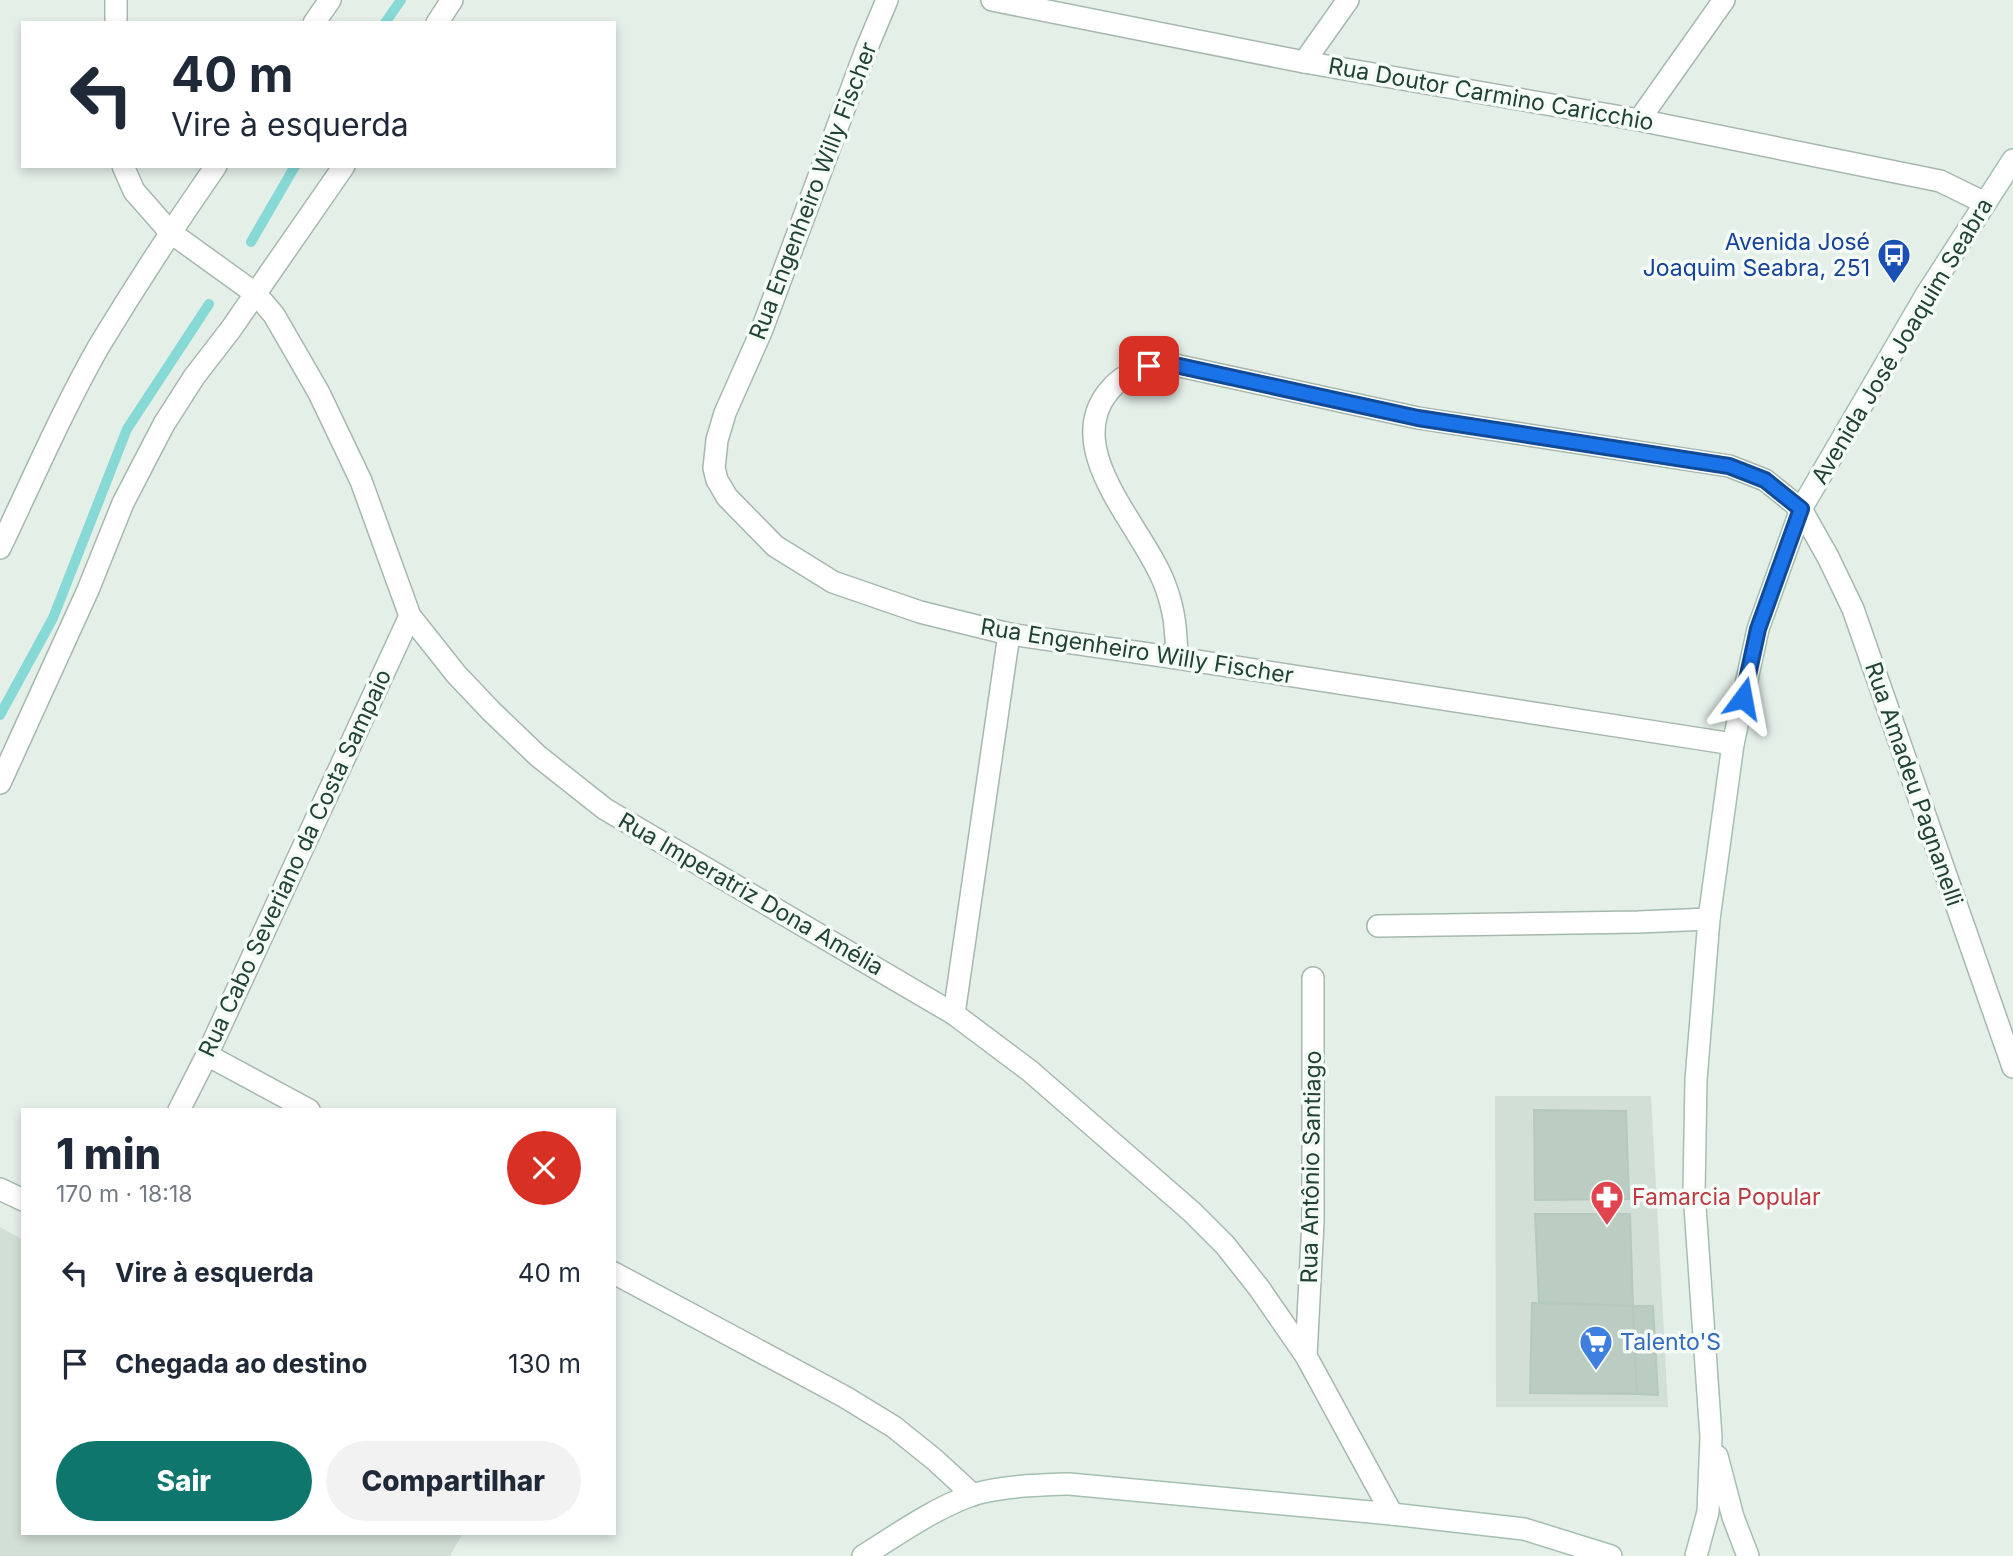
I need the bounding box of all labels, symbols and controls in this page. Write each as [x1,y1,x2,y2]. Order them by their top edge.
street label: Rua Engenheiro Willy Fischer [743,38,883,344]
text: 40 m [171,45,294,104]
icon: left [56,49,147,140]
street label: Rua Doutor Carmino Caricchio [1326,52,1656,136]
text: Vire à esquerda [171,105,409,144]
street label: Avenida José Joaquim Seabra [1805,193,1999,489]
place label: Avenida José Joaquim Seabra, 251 [1643,228,1870,282]
bus stop icon: Avenida José Joaquim Seabra, 251 [1875,236,1913,285]
pin [1119,336,1179,396]
icon: arrive [1130,347,1168,385]
street label: Rua Engenheiro Willy Fischer [979,612,1296,690]
street label: Rua Amadeu Pagnanelli [1859,658,1969,910]
position arrow [1706,661,1780,735]
street label: Rua Cabo Severiano da Costa Sampaio [193,665,397,1061]
street label: Rua Imperatriz Dona Amélia [614,807,888,981]
street label: Rua Antônio Santiago [1295,1050,1327,1284]
text: 1 min [56,1128,161,1179]
button: close [507,1131,581,1205]
pharmacy icon: Famarcia Popular [1588,1178,1626,1227]
text: 170 m · 18:18 [56,1180,193,1208]
place label: Famarcia Popular [1632,1183,1821,1211]
icon: left [56,1254,94,1292]
text: Vire à esquerda [115,1257,314,1288]
text: 40 m [518,1257,581,1288]
supermarket icon: Talento'S [1577,1323,1615,1372]
place label: Talento'S [1620,1328,1721,1356]
icon: arrive [56,1345,94,1383]
text: Chegada ao destino [115,1348,367,1379]
text: 130 m [508,1348,581,1379]
button: Sair [56,1441,312,1521]
button: Compartilhar [326,1441,581,1521]

